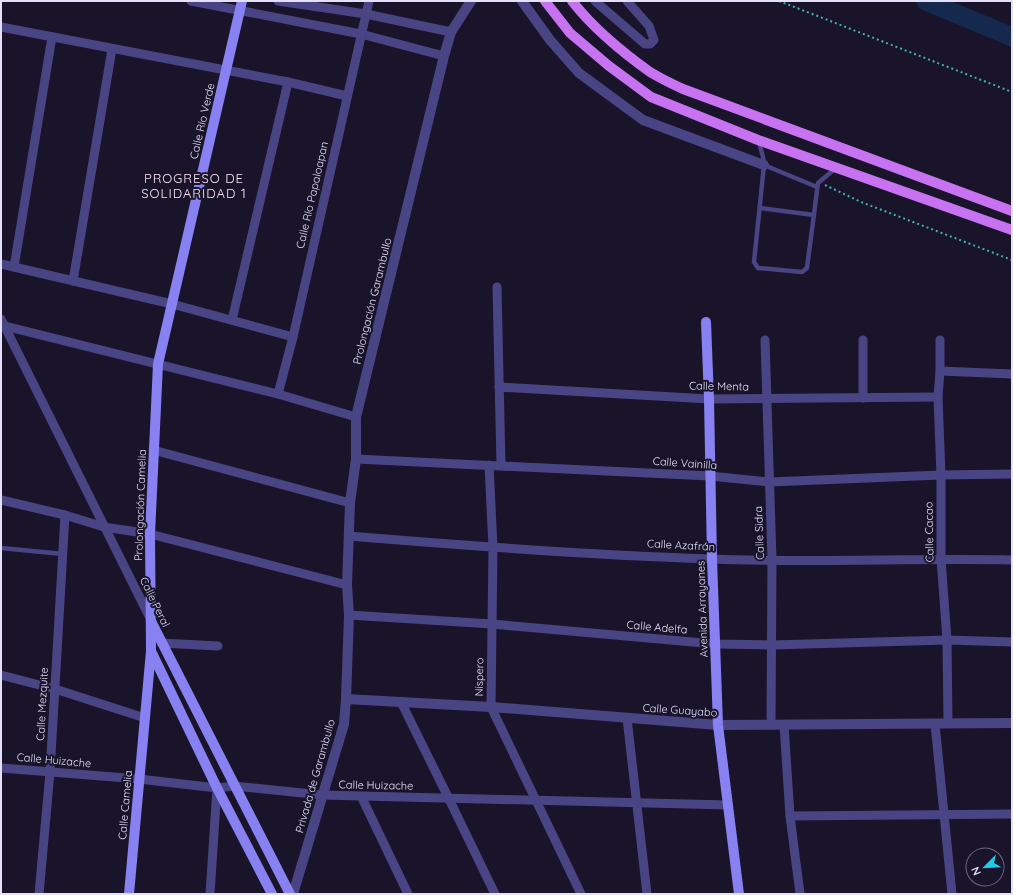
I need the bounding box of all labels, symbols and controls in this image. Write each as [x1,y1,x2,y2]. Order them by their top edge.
street label: Calle Río Verde [186,82,218,160]
street label: Calle Río Papaloapan [293,140,331,250]
district label: PROGRESO DE SOLIDARIDAD 1 [141,170,247,201]
street label: Prolongación Garambullo [349,236,395,366]
street label: Calle Menta [689,378,749,394]
street label: Prolongación Camelia [131,449,149,561]
street label: Calle Vainilla [652,454,718,472]
street label: Calle Cacao [921,501,937,563]
street label: Calle Sidra [751,506,767,560]
street label: Calle Azafrán [647,536,715,554]
street label: Avenida Arrayanes [693,560,711,658]
street label: Calle Peral [137,575,173,629]
street label: Calle Adelfa [626,617,688,637]
street label: Nispero [472,657,486,697]
street label: Calle Mezquite [33,667,51,741]
street label: Calle Guayabo [642,700,718,720]
street label: Privada de Garambullo [292,717,338,834]
street label: Calle Huizache [16,750,92,770]
street label: Calle Camelia [115,770,135,840]
street label: Calle Huizache [339,777,413,793]
north arrow [965,847,1005,887]
text: N [968,865,984,878]

